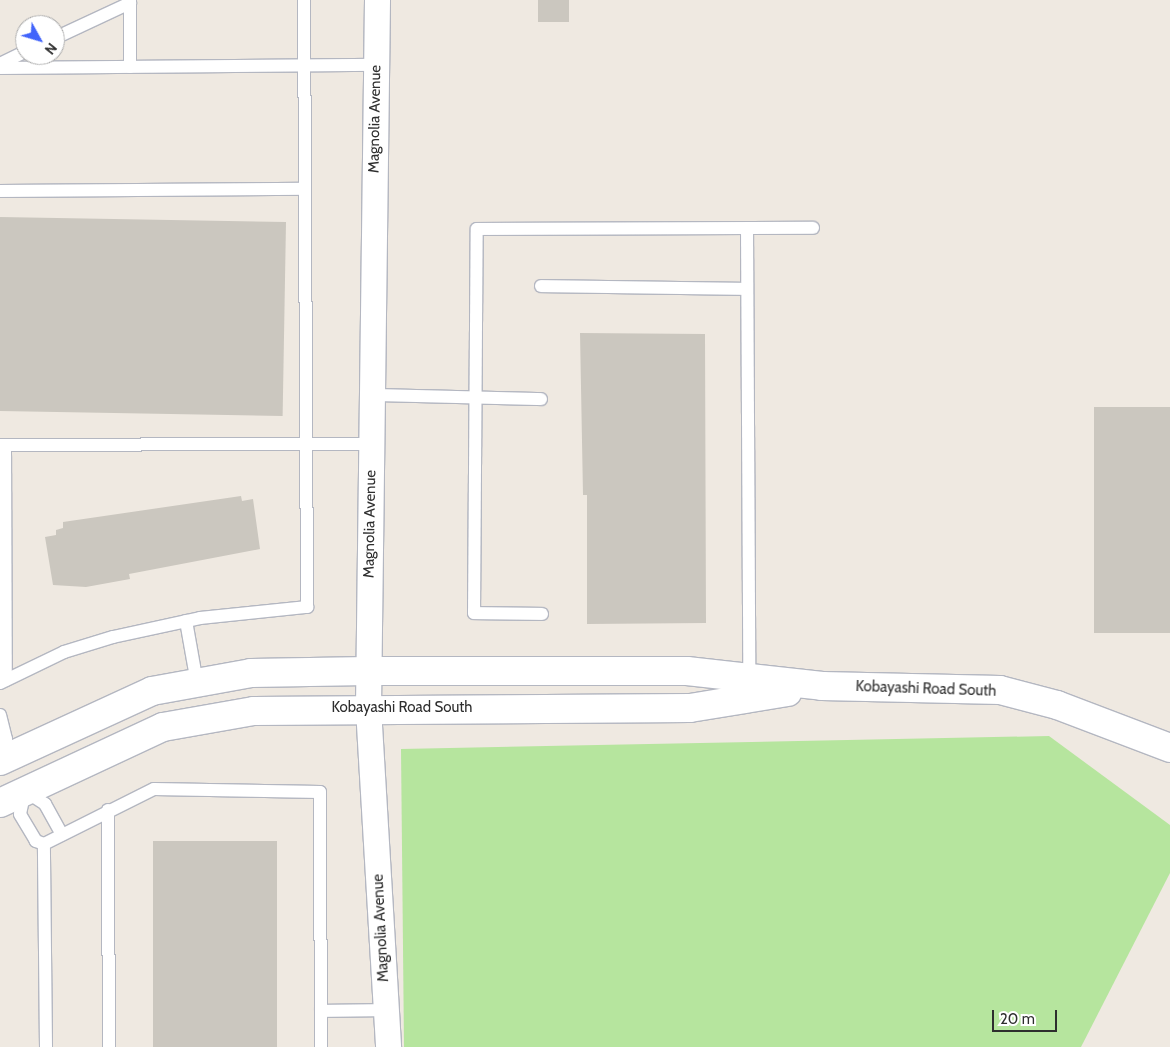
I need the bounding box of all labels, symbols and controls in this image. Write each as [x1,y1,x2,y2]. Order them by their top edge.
north arrow [15,15,65,65]
text: N [41,39,61,58]
street label: Magnolia Avenue [365,65,385,173]
street label: Magnolia Avenue [360,470,380,578]
street label: Kobayashi Road South [855,678,997,700]
street label: Kobayashi Road South [332,699,472,717]
street label: Magnolia Avenue [369,873,393,983]
scale bar [995,1000,1060,1032]
text: 20 m [1000,1010,1035,1028]

